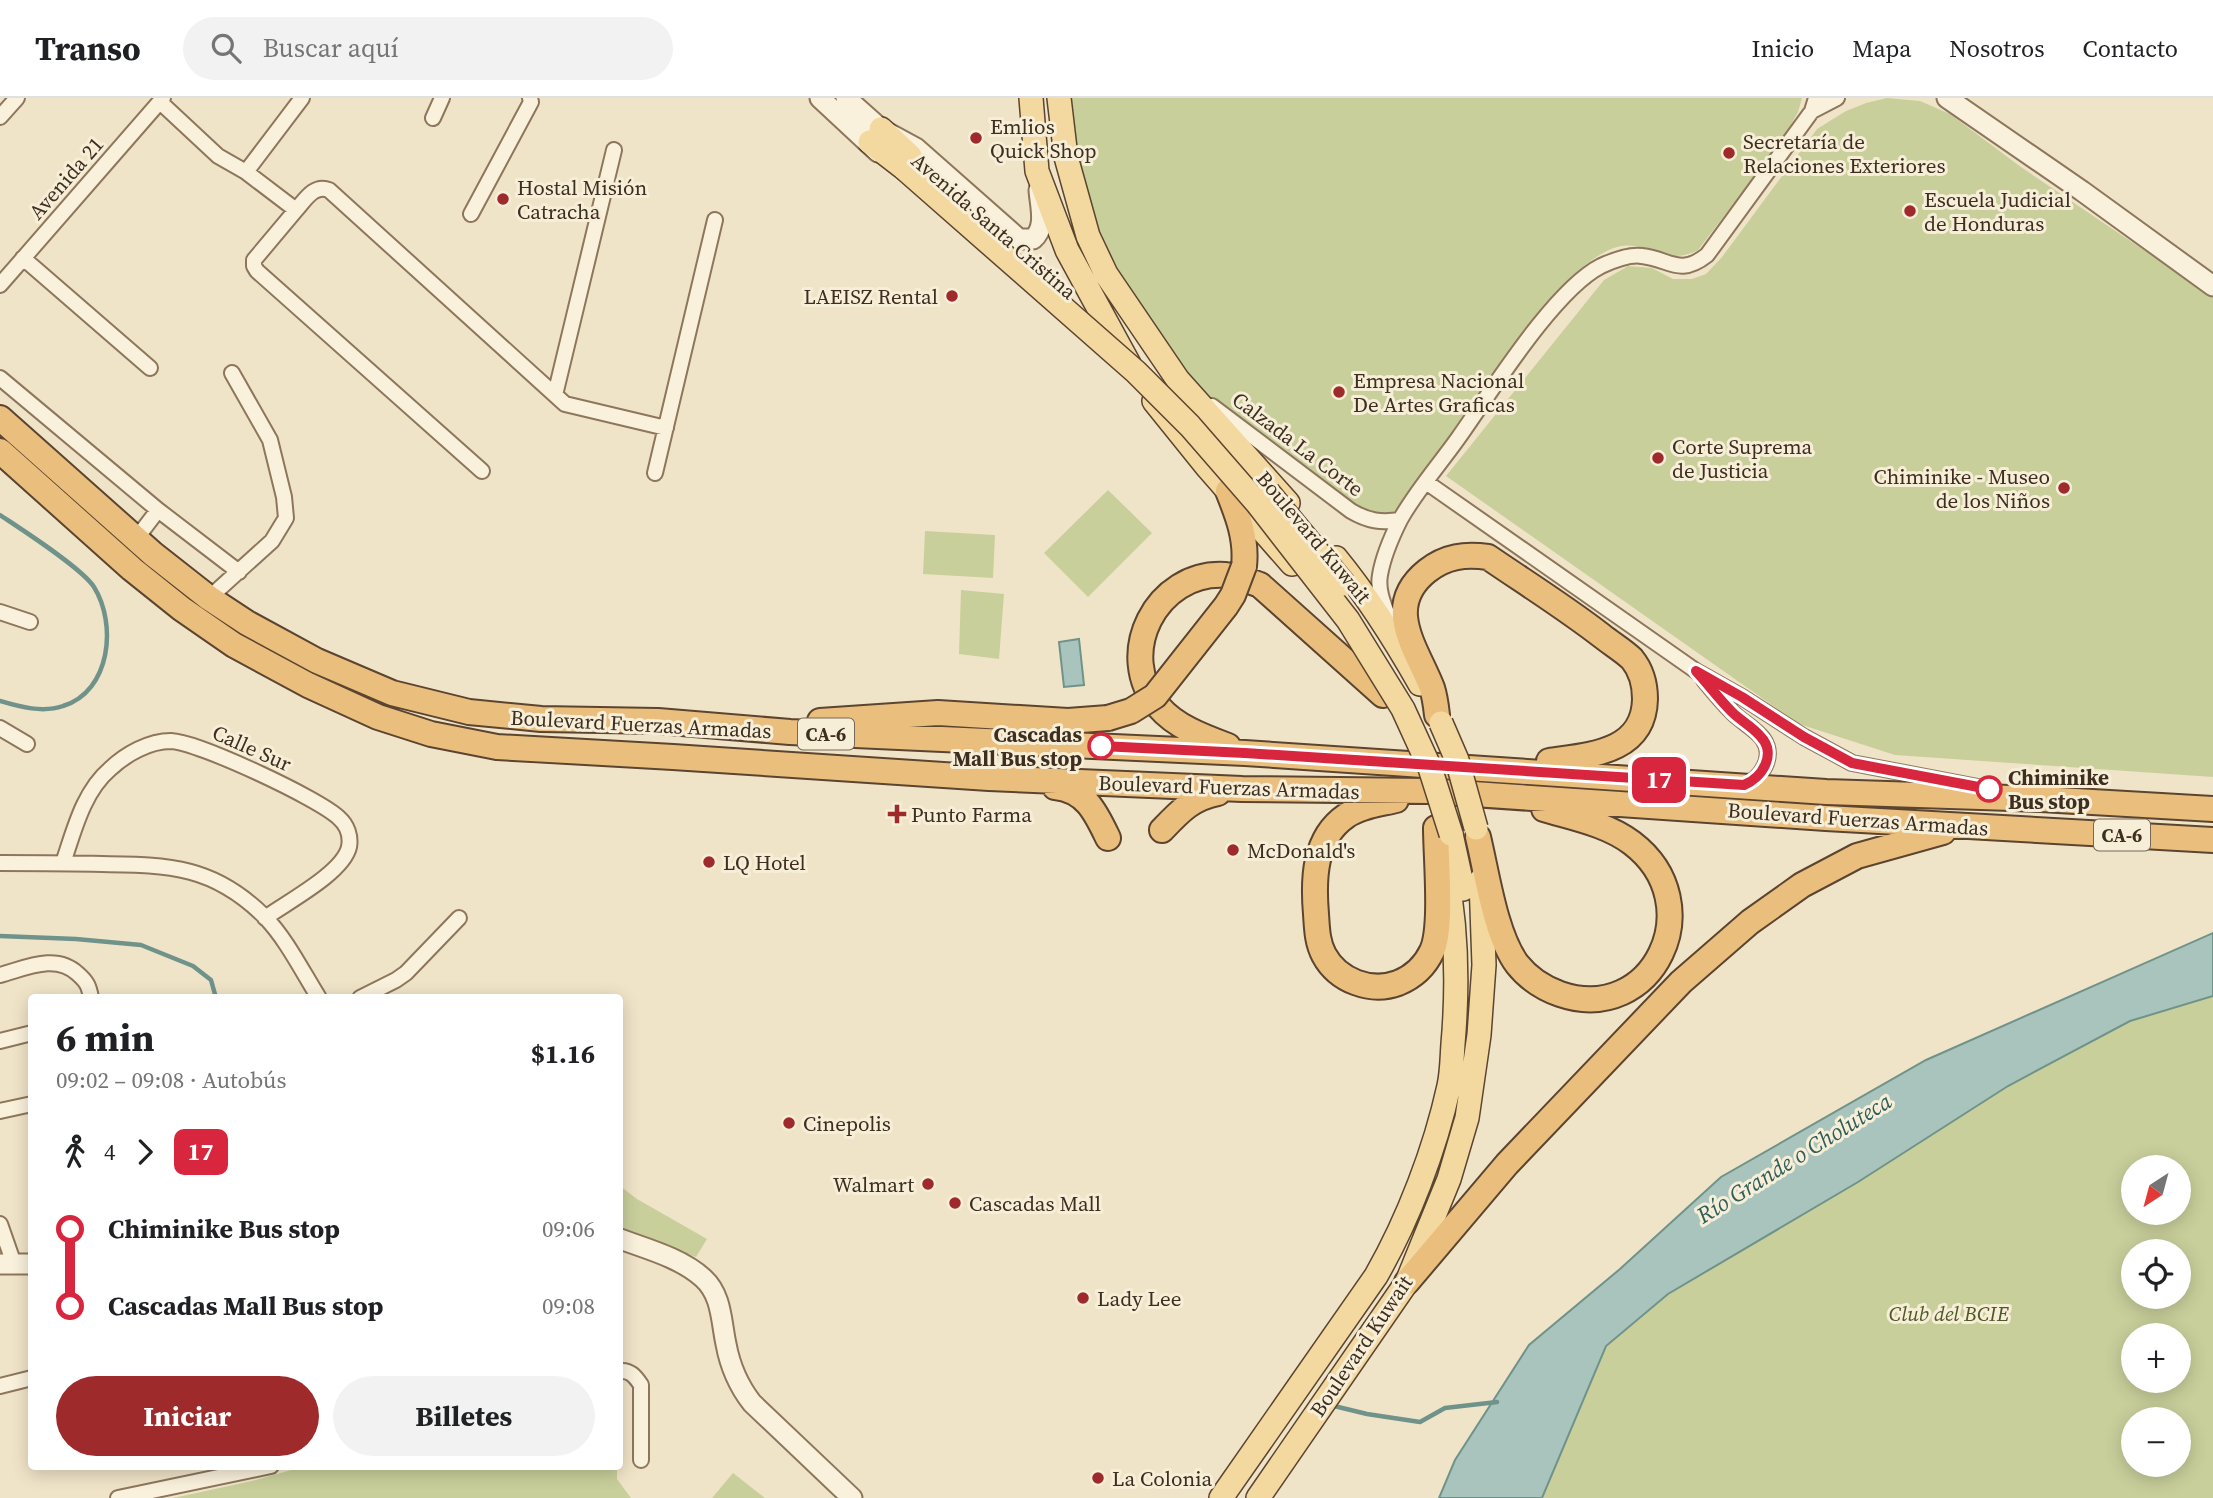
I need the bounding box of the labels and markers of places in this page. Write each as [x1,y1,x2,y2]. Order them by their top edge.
place label: Emlios Quick Shop [990,112,1096,165]
place label: Secretaría de Relaciones Exteriores [1743,127,1946,180]
marker: Emlios Quick Shop [968,130,984,146]
marker: Secretaría de Relaciones Exteriores [1721,145,1737,161]
place label: Hostal Misión Catracha [517,173,648,226]
place label: Escuela Judicial de Honduras [1924,185,2071,238]
marker: Hostal Misión Catracha [495,191,511,207]
marker: Escuela Judicial de Honduras [1902,203,1918,219]
place label: LAEISZ Rental [804,282,938,311]
marker: LAEISZ Rental [944,288,960,304]
place label: Empresa Nacional De Artes Graficas [1353,366,1524,419]
marker: Empresa Nacional De Artes Graficas [1331,384,1347,400]
place label: Corte Suprema de Justicia [1672,432,1813,485]
marker: Corte Suprema de Justicia [1650,450,1666,466]
place label: Chiminike - Museo de los Niños [1873,462,2050,515]
marker: Chiminike - Museo de los Niños [2056,480,2072,496]
place label: Cascadas Mall Bus stop [953,720,1082,773]
marker: Cascadas Mall Bus stop [1088,733,1114,759]
place label: Chiminike Bus stop [2008,763,2109,816]
marker: Chiminike Bus stop [1976,776,2002,802]
place label: Punto Farma [911,800,1032,829]
marker: Punto Farma [889,806,905,822]
place label: McDonald's [1247,836,1355,865]
marker: McDonald's [1225,842,1241,858]
place label: LQ Hotel [723,848,806,877]
marker: LQ Hotel [701,854,717,870]
place label: Cinepolis [803,1109,891,1138]
marker: Cinepolis [781,1115,797,1131]
place label: Walmart [833,1170,914,1199]
marker: Walmart [920,1176,936,1192]
place label: Cascadas Mall [969,1189,1101,1218]
marker: Cascadas Mall [947,1195,963,1211]
place label: Lady Lee [1097,1284,1181,1313]
marker: Lady Lee [1075,1290,1091,1306]
place label: La Colonia [1112,1464,1212,1493]
marker: La Colonia [1090,1470,1106,1486]

